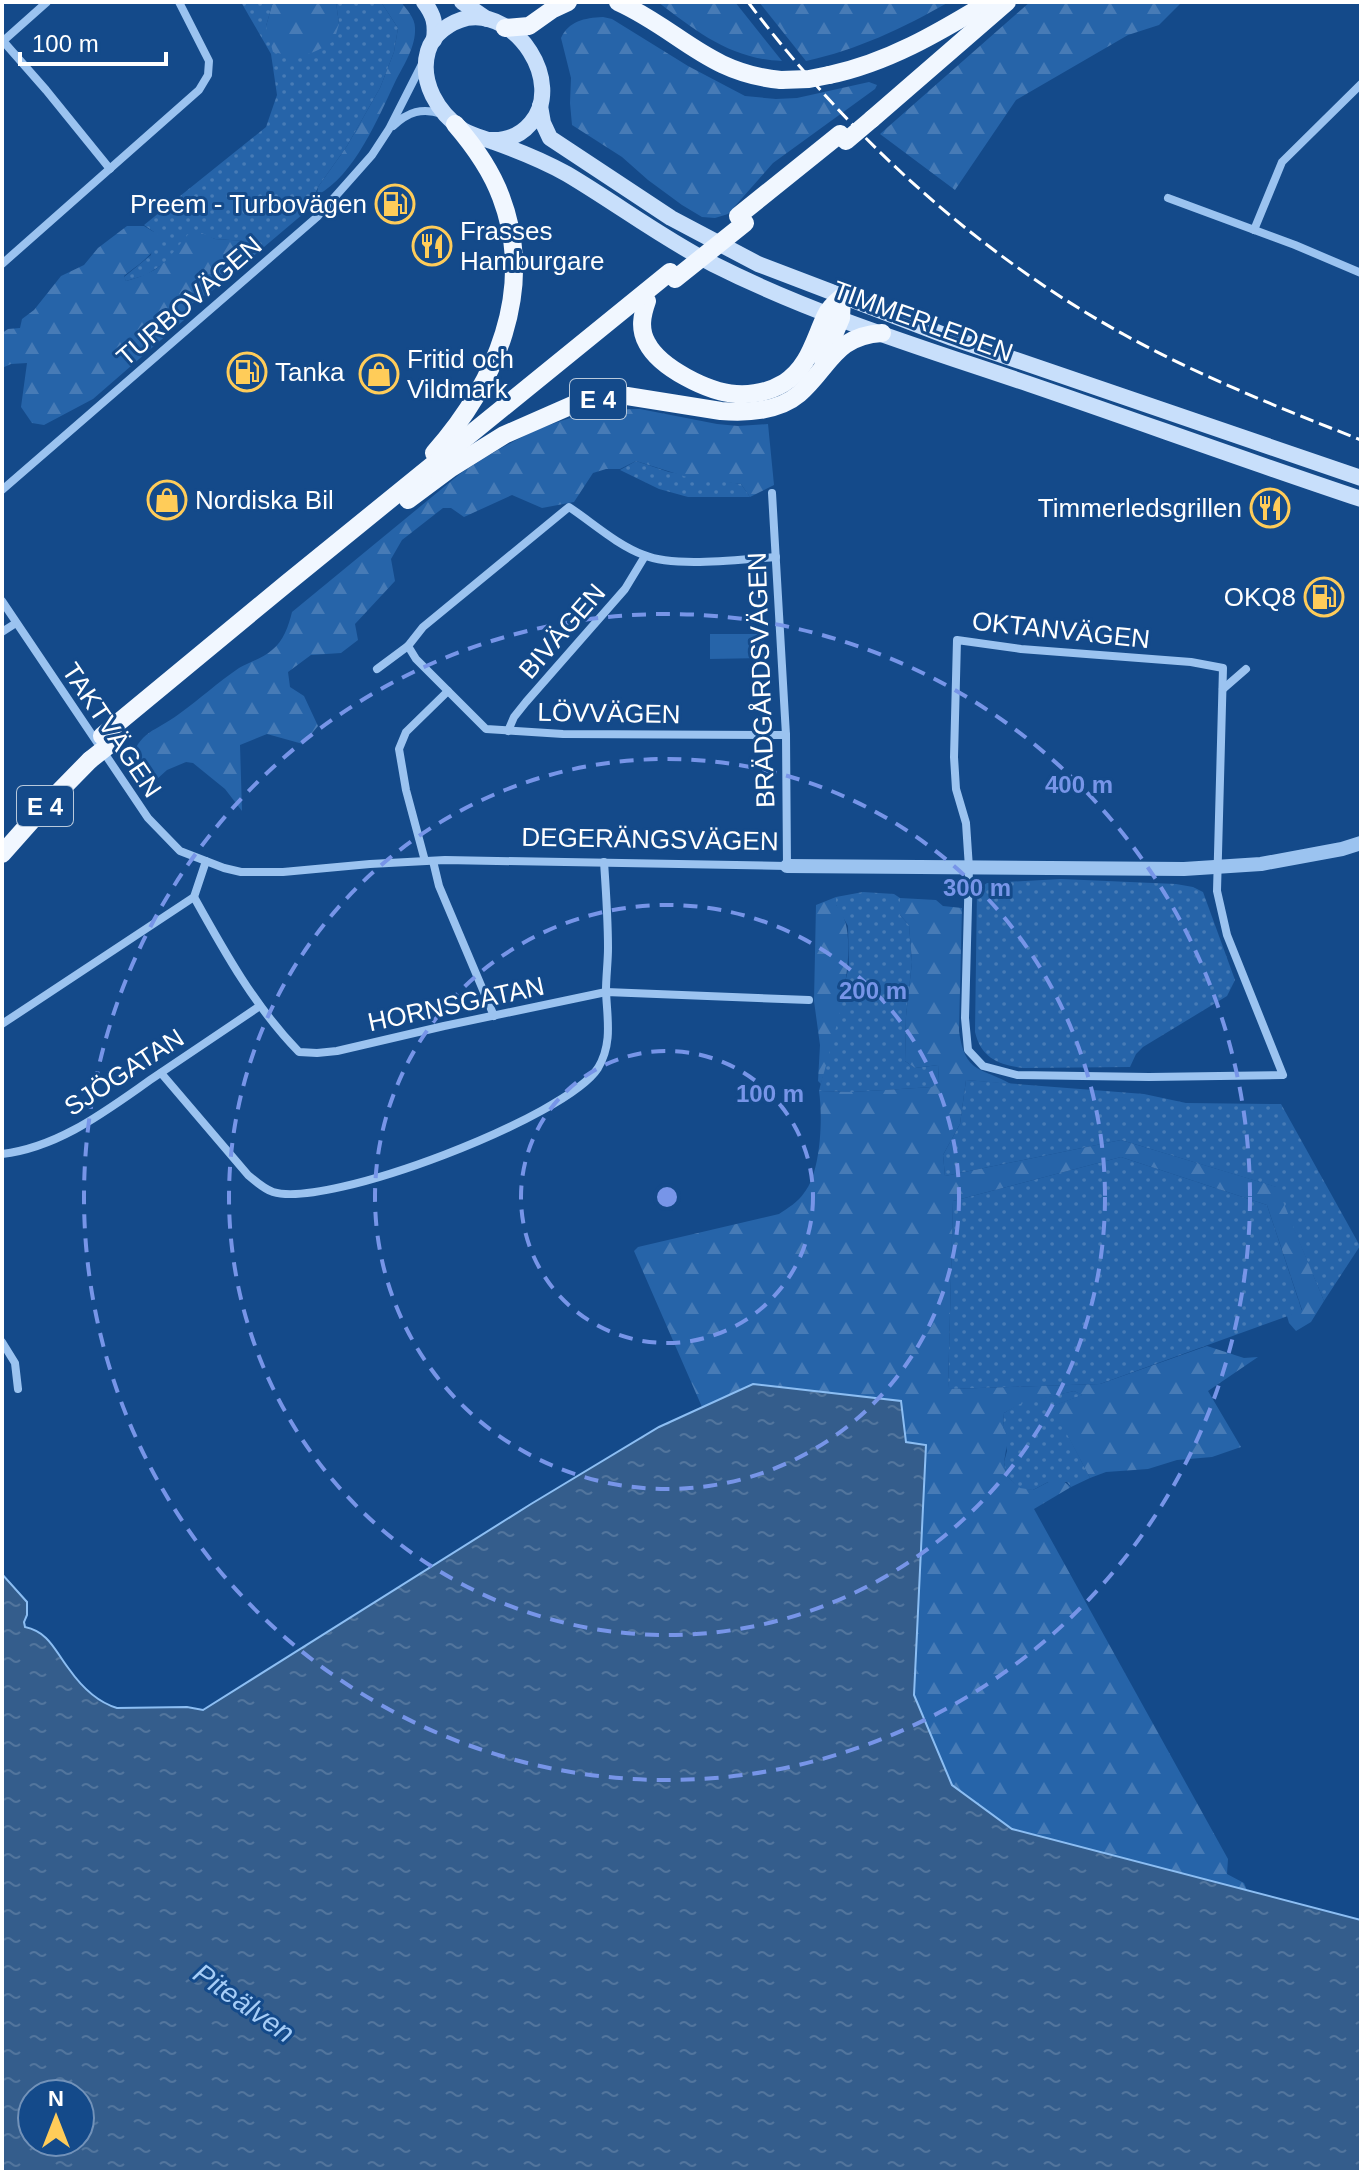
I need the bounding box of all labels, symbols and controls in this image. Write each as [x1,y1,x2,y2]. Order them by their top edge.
scale bar [20,16,166,66]
text: 100 m [32,30,99,57]
fuel station icon: Preem - Turbovägen [374,183,416,225]
place label: Preem - Turbovägen [130,189,367,219]
place label: Frasses Hamburgare [460,216,605,276]
restaurant icon: Frasses Hamburgare [411,225,453,267]
street label: TURBOVÄGEN [110,230,268,372]
street label: TIMMERLEDEN [829,275,1017,367]
place label: Fritid och Vildmark [407,344,514,404]
fuel station icon: Tanka [226,351,268,393]
shop icon: Fritid och Vildmark [358,353,400,395]
place label: Tanka [275,357,345,387]
road number: E 4 [570,379,626,419]
shop icon: Nordiska Bil [146,479,188,521]
place label: Nordiska Bil [195,485,334,515]
restaurant icon: Timmerledsgrillen [1249,487,1291,529]
place label: Timmerledsgrillen [1038,493,1242,523]
street label: BRÄDGÅRDSVÄGEN [742,552,780,808]
fuel station icon: OKQ8 [1303,576,1345,618]
street label: BIVÄGEN [513,578,611,684]
place label: OKQ8 [1224,582,1296,612]
street label: OKTANVÄGEN [971,606,1151,654]
street label: TAKTVÄGEN [56,657,168,803]
street label: LÖVVÄGEN [537,697,681,729]
text: 400 m [1045,771,1113,798]
road number: E 4 [17,786,73,826]
street label: DEGERÄNGSVÄGEN [521,822,779,856]
text: 300 m [943,874,1011,901]
street label: HORNSGATAN [365,971,547,1037]
text: 200 m [839,977,907,1004]
street label: SJÖGATAN [59,1022,189,1122]
text: 100 m [736,1080,804,1107]
centre of rings [653,1183,681,1211]
water label: Piteälven [188,1957,300,2049]
north arrow [16,2078,96,2158]
text: N [48,2086,64,2111]

